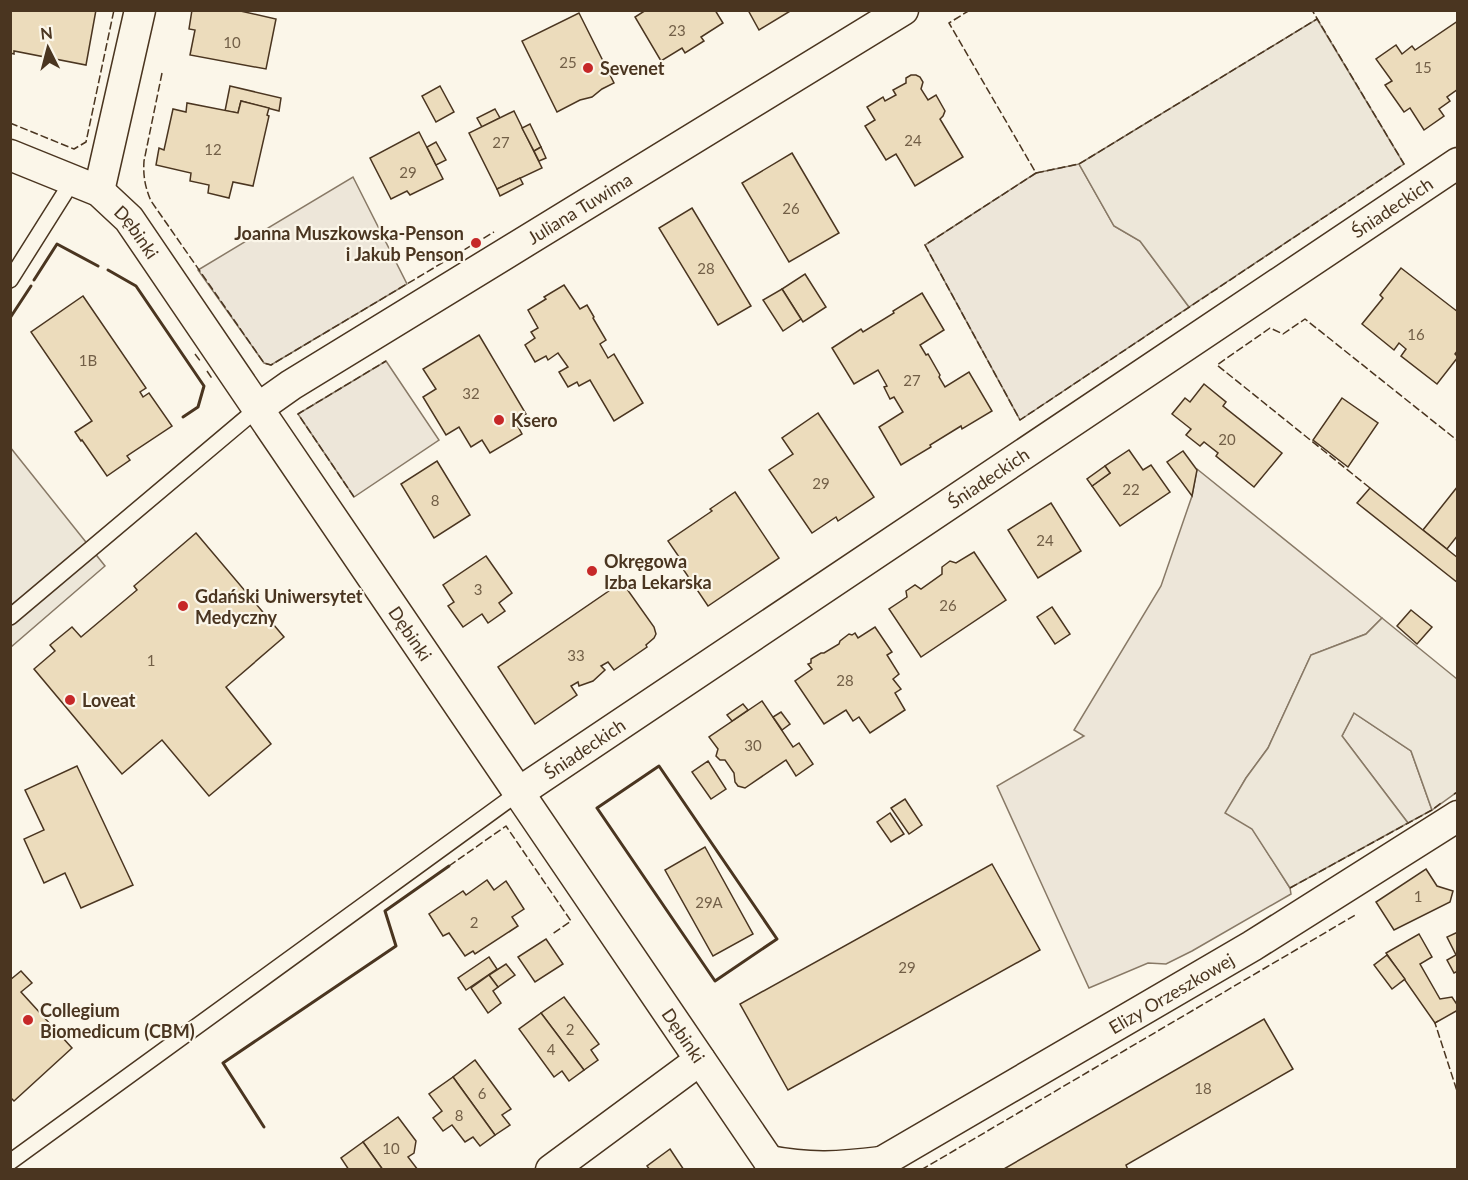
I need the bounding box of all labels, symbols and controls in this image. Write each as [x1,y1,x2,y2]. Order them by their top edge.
north arrow [18,18,78,78]
house number: 23 [668,21,686,39]
text: N [39,22,54,43]
house number: 10 [223,33,241,51]
house number: 25 [559,53,577,71]
place label: Sevenet [600,57,665,79]
house number: 15 [1414,58,1432,76]
marker: Sevenet [581,61,595,75]
house number: 24 [904,131,922,149]
house number: 27 [492,133,510,151]
house number: 12 [204,140,222,158]
house number: 29 [399,163,417,181]
street label: Juliana Tuwima [523,168,636,249]
street label: Śniadeckich [1347,172,1437,242]
house number: 26 [782,199,800,217]
street label: Dębinki [110,200,164,263]
place label: Joanna Muszkowska-Penson i Jakub Penson [234,222,464,265]
marker: Joanna Muszkowska-Penson i Jakub Penson [469,236,483,250]
house number: 28 [697,259,715,277]
house number: 16 [1407,325,1425,343]
house number: 1B [79,351,97,369]
house number: 27 [903,371,921,389]
house number: 32 [462,384,480,402]
place label: Ksero [511,409,558,431]
marker: Ksero [492,413,506,427]
house number: 20 [1218,430,1236,448]
street label: Śniadeckich [943,443,1033,513]
house number: 29 [812,474,830,492]
house number: 22 [1122,480,1140,498]
house number: 8 [431,491,439,509]
house number: 24 [1036,531,1054,549]
place label: Okręgowa Izba Lekarska [604,550,712,593]
marker: Okręgowa Izba Lekarska [585,564,599,578]
house number: 3 [474,580,482,598]
place label: Gdański Uniwersytet Medyczny [195,585,363,628]
house number: 26 [939,596,957,614]
marker: Gdański Uniwersytet Medyczny [176,599,190,613]
street label: Dębinki [384,602,437,665]
house number: 33 [567,646,585,664]
house number: 1 [147,651,155,669]
house number: 28 [836,671,854,689]
place label: Loveat [82,689,136,711]
marker: Loveat [63,693,77,707]
street label: Śniadeckich [540,713,629,784]
house number: 30 [744,736,762,754]
house number: 1 [1414,887,1422,905]
house number: 29A [695,893,724,911]
house number: 2 [470,913,478,931]
street label: Elizy Orzeszkowej [1105,948,1238,1038]
house number: 29 [898,958,916,976]
place label: Collegium Biomedicum (CBM) [40,999,195,1042]
street label: Dębinki [657,1004,710,1067]
marker: Collegium Biomedicum (CBM) [21,1013,35,1027]
house number: 2 [566,1020,574,1038]
house number: 4 [547,1040,556,1058]
house number: 18 [1194,1079,1212,1097]
house number: 6 [478,1084,487,1102]
house number: 8 [455,1106,463,1124]
house number: 10 [382,1139,400,1157]

